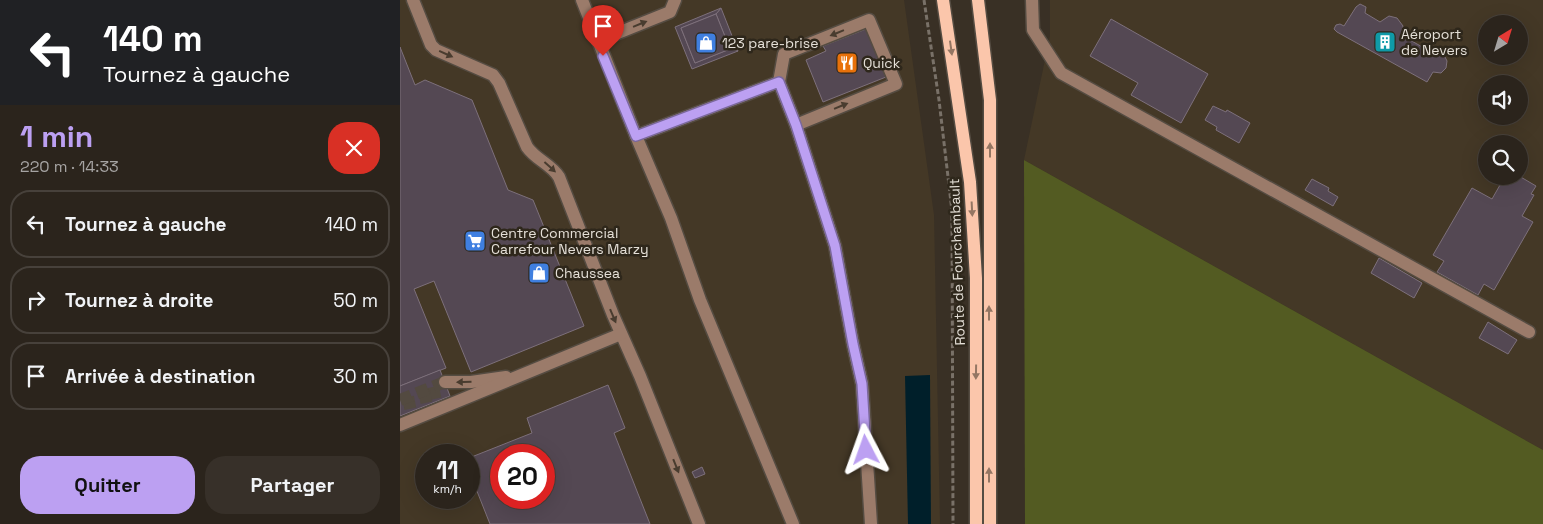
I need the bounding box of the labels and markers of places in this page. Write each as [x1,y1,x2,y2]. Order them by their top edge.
pin [582,5,624,56]
place label: Aéroport de Nevers [1401,25,1467,59]
building icon: Aéroport de Nevers [1373,30,1397,54]
shop icon: 123 pare-brise [694,31,718,55]
place label: 123 pare-brise [722,34,818,52]
restaurant icon: Quick [835,51,859,75]
place label: Quick [863,54,901,72]
place label: Centre Commercial Carrefour Nevers Marzy [491,224,649,258]
supermarket icon: Centre Commercial Carrefour Nevers Marzy [463,229,487,253]
shop icon: Chaussea [527,261,551,285]
place label: Chaussea [555,264,620,282]

